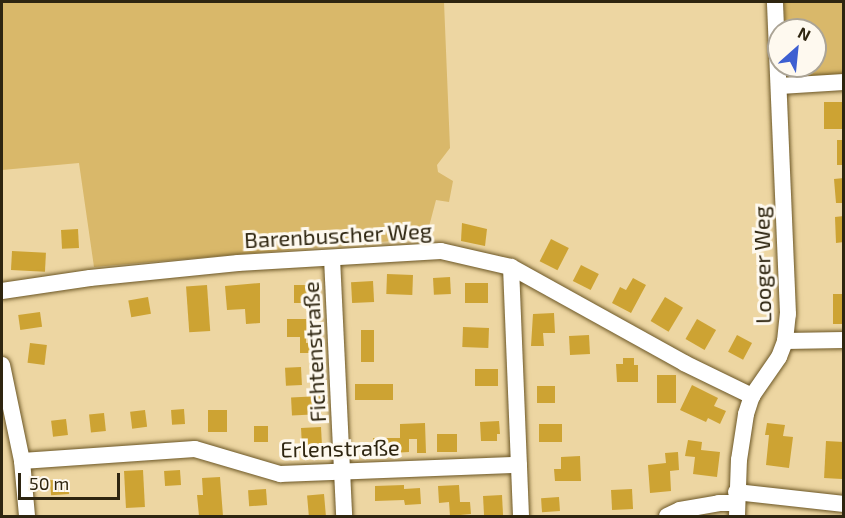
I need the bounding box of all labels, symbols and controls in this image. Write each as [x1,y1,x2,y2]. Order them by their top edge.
north arrow [767,18,827,78]
text: N [795,22,814,44]
street label: Looger Weg [748,206,776,324]
street label: Barenbuscher Weg [243,217,433,253]
street label: Fichtenstraße [297,281,331,423]
street label: Erlenstraße [280,434,400,462]
scale bar [21,461,123,499]
text: 50 m [29,472,69,494]

